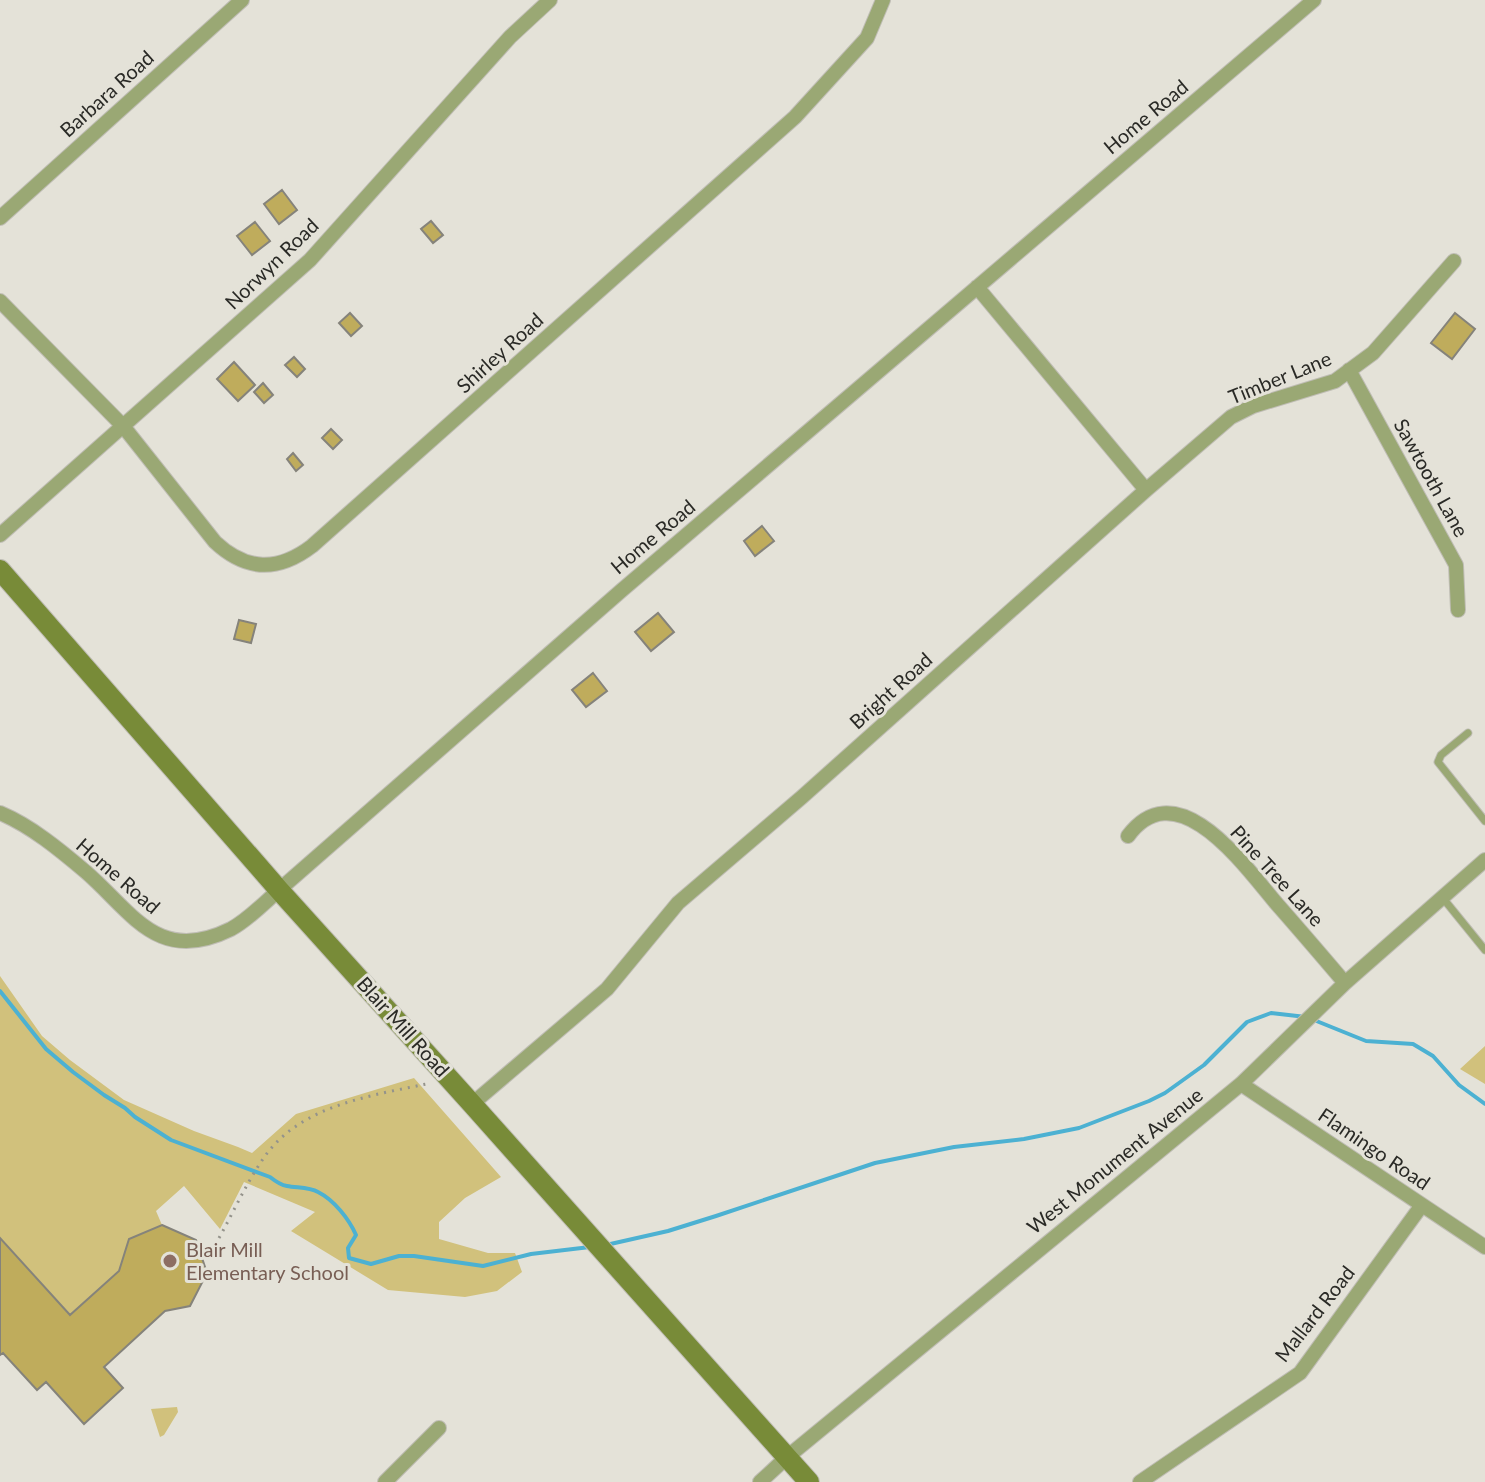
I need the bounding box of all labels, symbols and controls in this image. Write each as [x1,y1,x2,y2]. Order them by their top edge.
street label: Barbara Road [55,45,158,142]
street label: Home Road [1098,74,1192,158]
street label: Norwyn Road [220,213,323,314]
street label: Shirley Road [451,307,548,397]
street label: Timber Lane [1225,346,1335,409]
street label: Sawtooth Lane [1390,414,1474,541]
street label: Home Road [605,494,699,578]
street label: Bright Road [844,647,937,734]
street label: Pine Tree Lane [1226,820,1329,931]
street label: Home Road [72,832,165,918]
street label: Blair Mill Road [353,971,455,1081]
street label: West Monument Avenue [1022,1082,1207,1238]
street label: Flamingo Road [1314,1102,1435,1194]
place label: Blair Mill Elementary School [186,1237,349,1284]
marker: Blair Mill Elementary School [161,1252,179,1270]
street label: Mallard Road [1269,1261,1359,1366]

